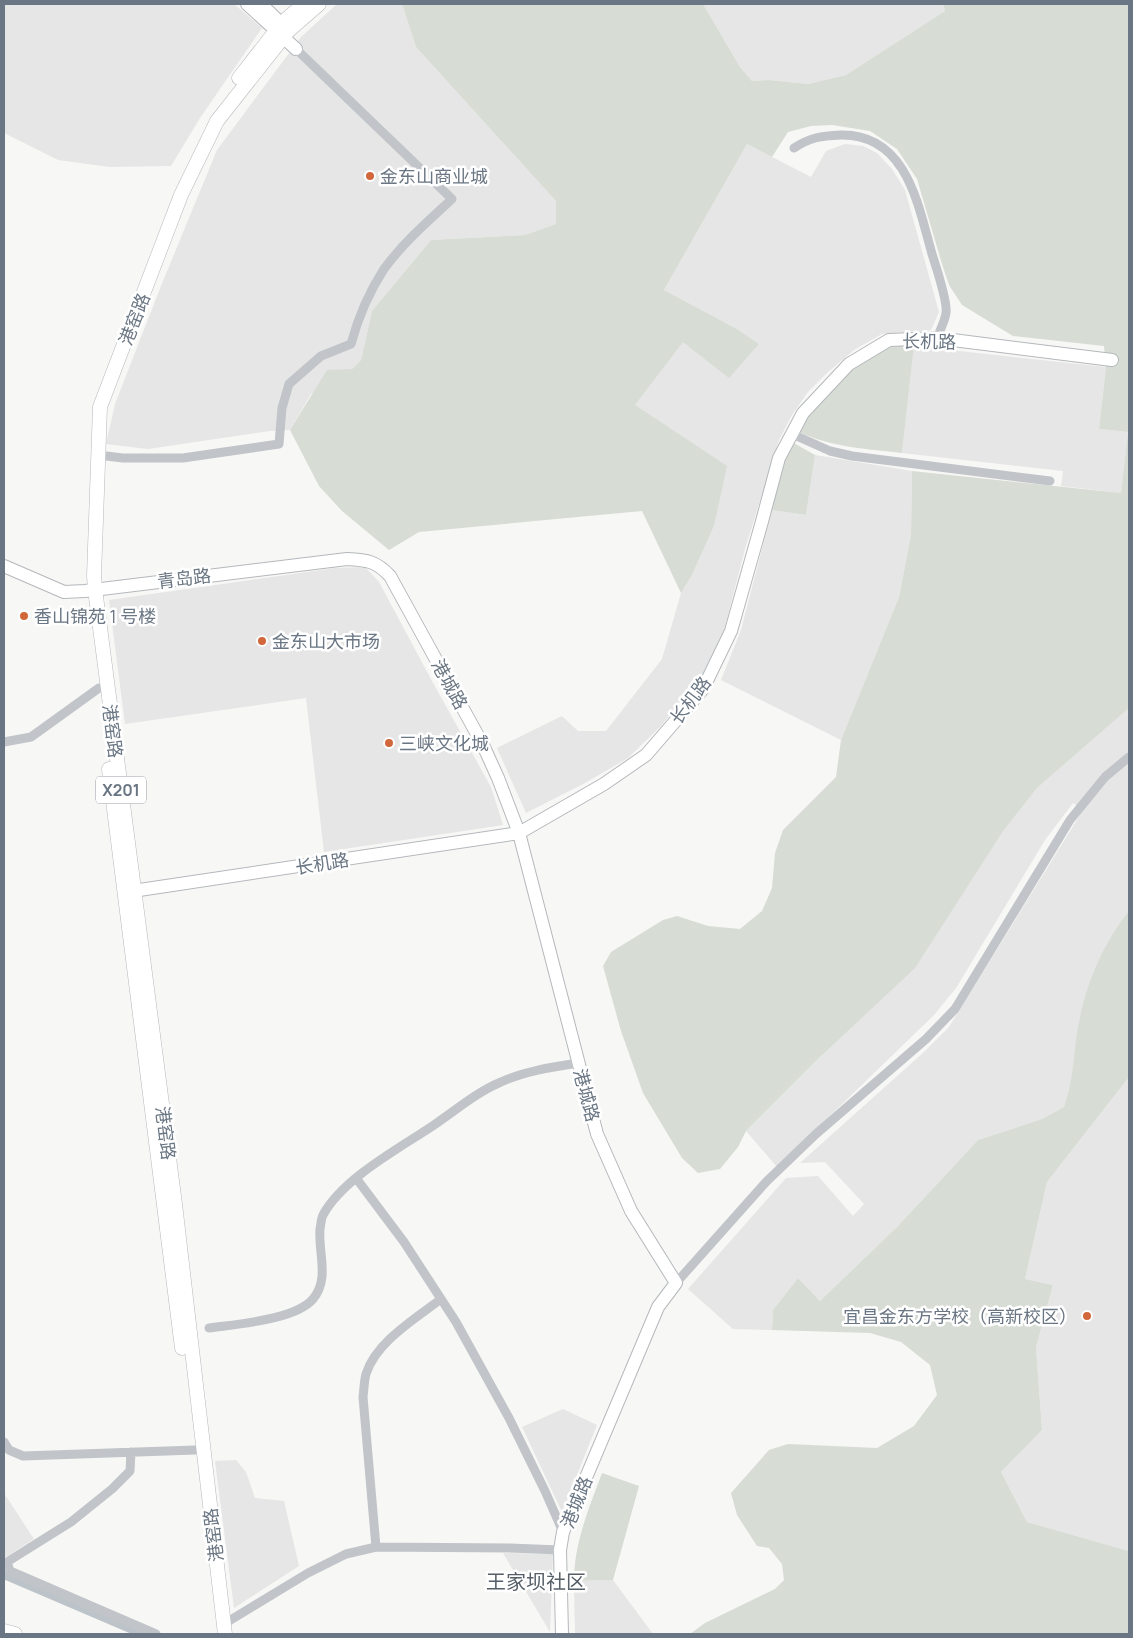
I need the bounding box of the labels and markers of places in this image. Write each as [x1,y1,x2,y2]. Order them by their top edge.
place label: 金东山商业城 [380,164,488,188]
marker: 金东山商业城 [364,170,376,182]
place label: 香山锦苑 1 号楼 [34,604,156,628]
marker: 香山锦苑 1 号楼 [18,610,30,622]
place label: 金东山大市场 [272,629,380,653]
marker: 金东山大市场 [256,635,268,647]
place label: 三峡文化城 [399,731,489,755]
marker: 三峡文化城 [383,737,395,749]
place label: 宜昌金东方学校（高新校区） [843,1304,1077,1328]
marker: 宜昌金东方学校（高新校区） [1081,1310,1093,1322]

